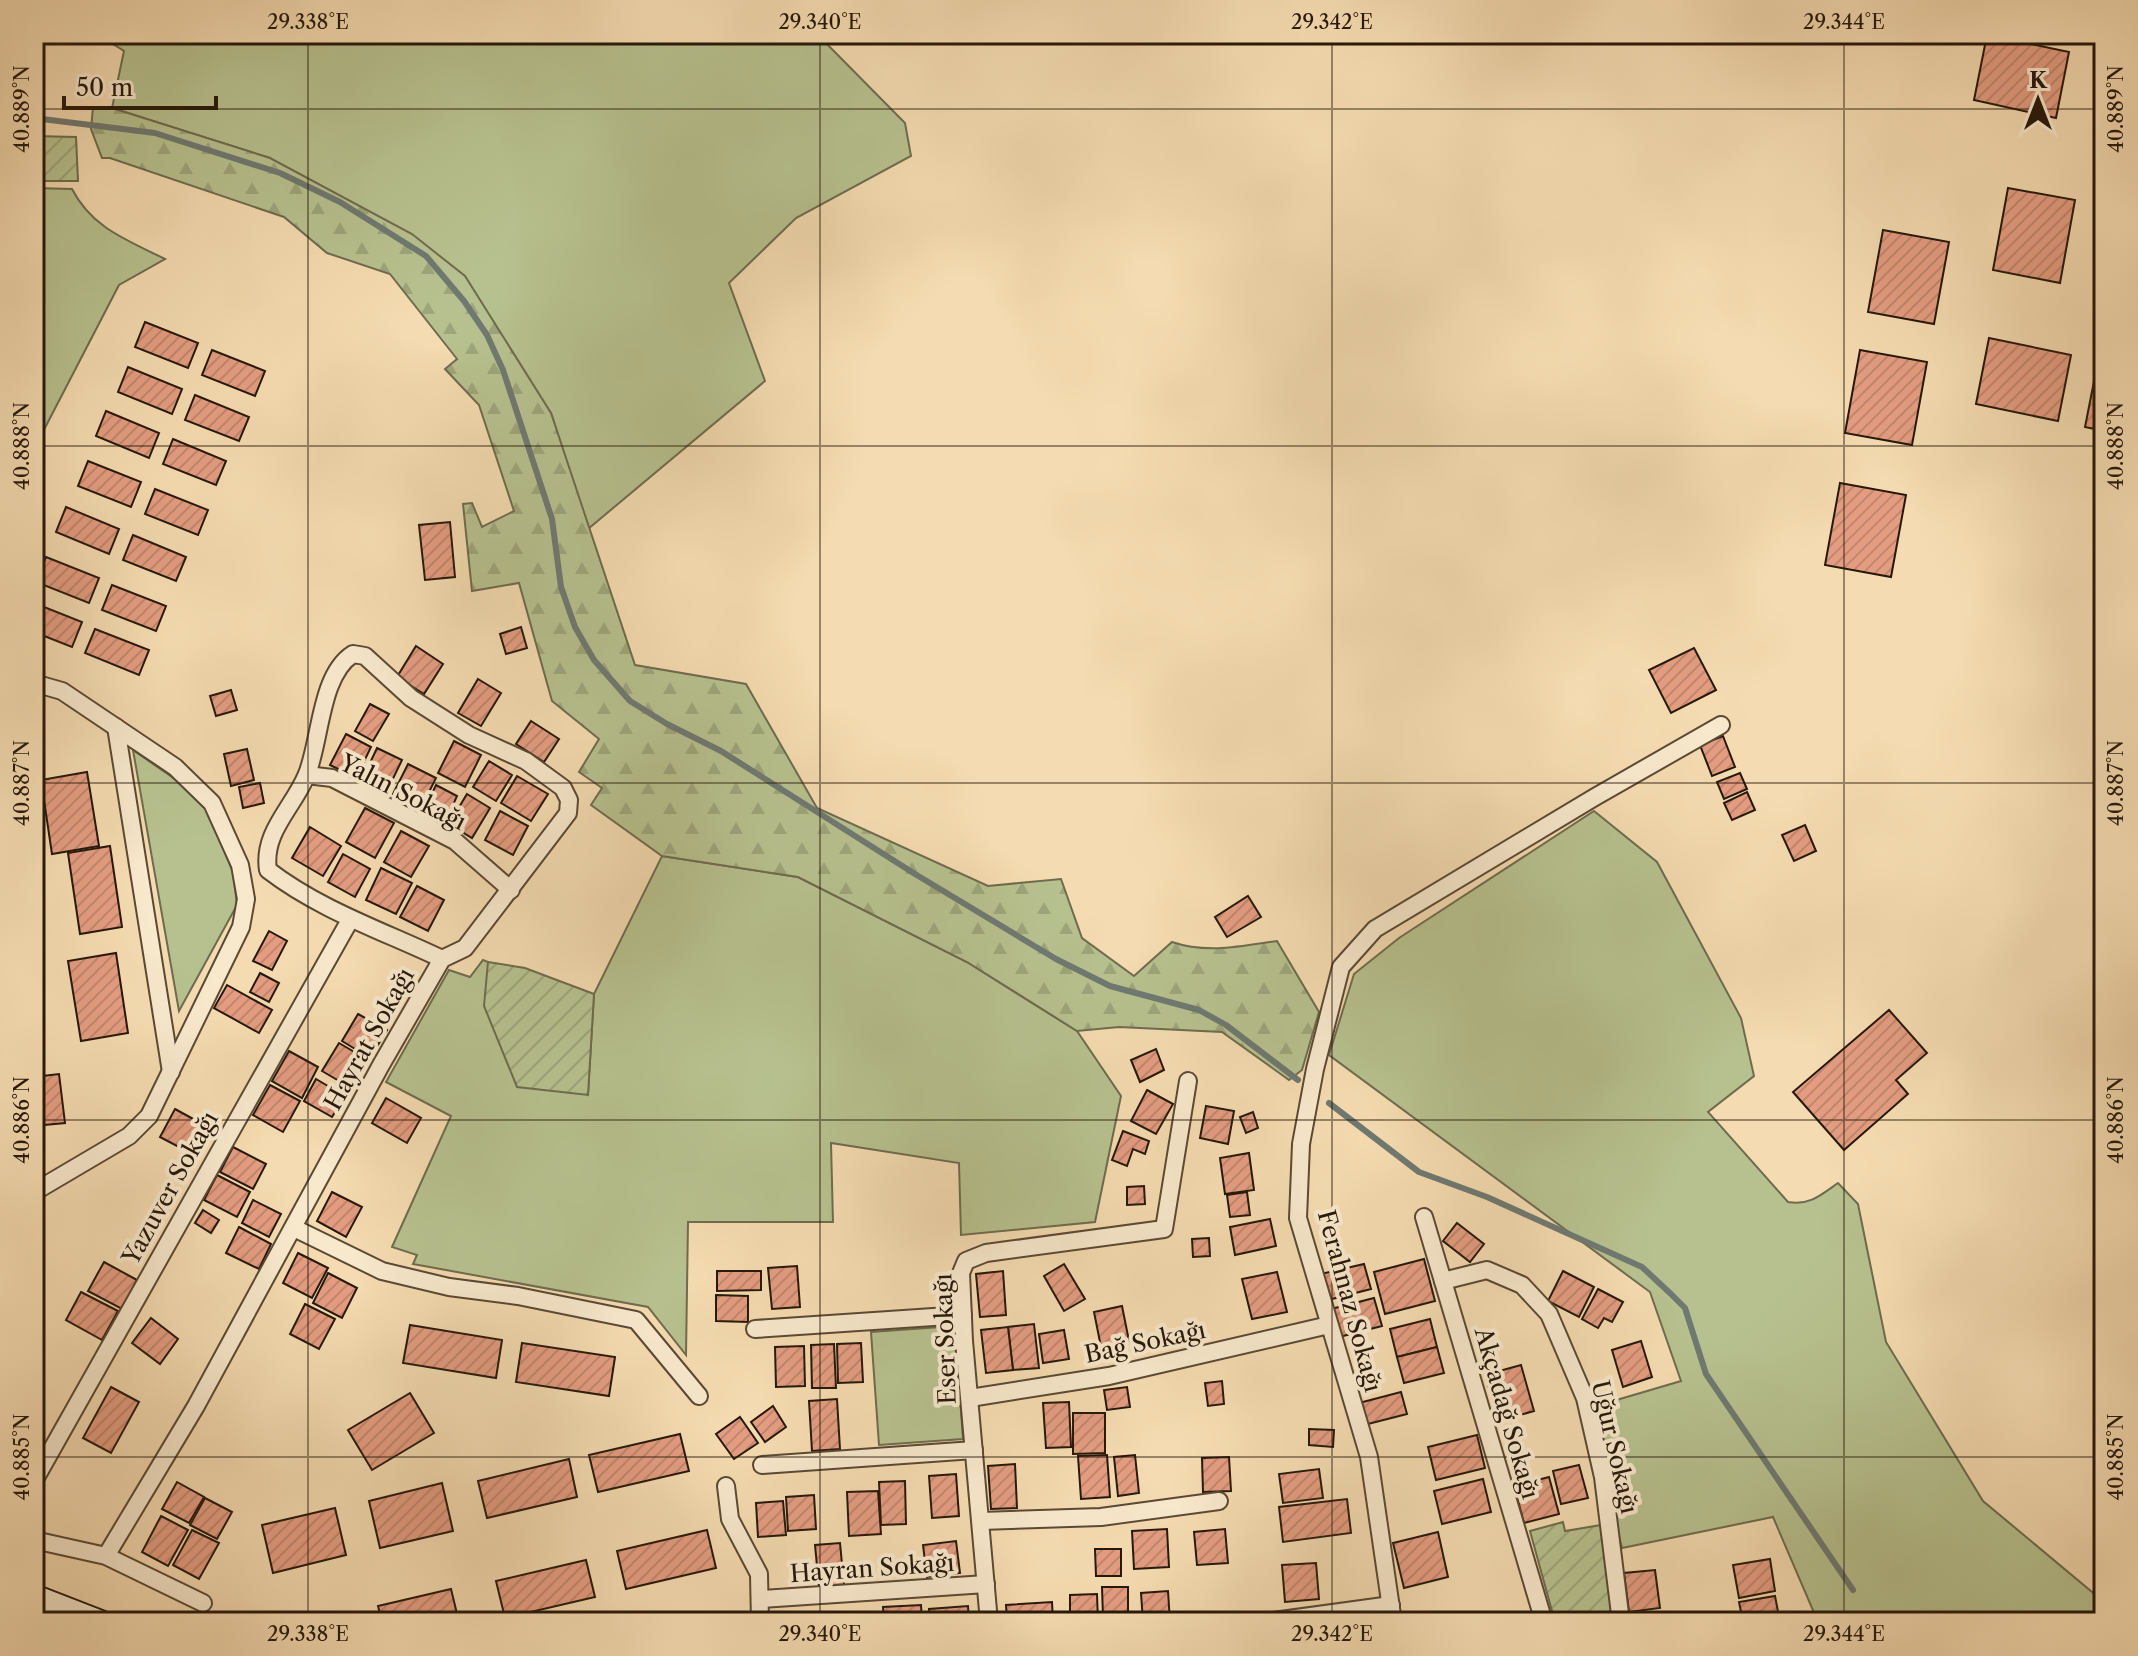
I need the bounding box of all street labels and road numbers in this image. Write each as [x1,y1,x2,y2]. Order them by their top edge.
street label: Yalın Sokağı [334,747,471,836]
street label: Hayrat Sokağı [318,963,420,1115]
street label: Yazuver Sokağı [115,1106,224,1271]
street label: Ferahnaz Sokağı [1312,1207,1388,1395]
street label: Eser Sokağı [928,1273,962,1405]
street label: Bağ Sokağı [1082,1315,1208,1369]
street label: Akçadağ Sokağı [1468,1323,1545,1502]
street label: Uğur Sokağı [1586,1378,1644,1516]
street label: Hayran Sokağı [789,1548,955,1588]

